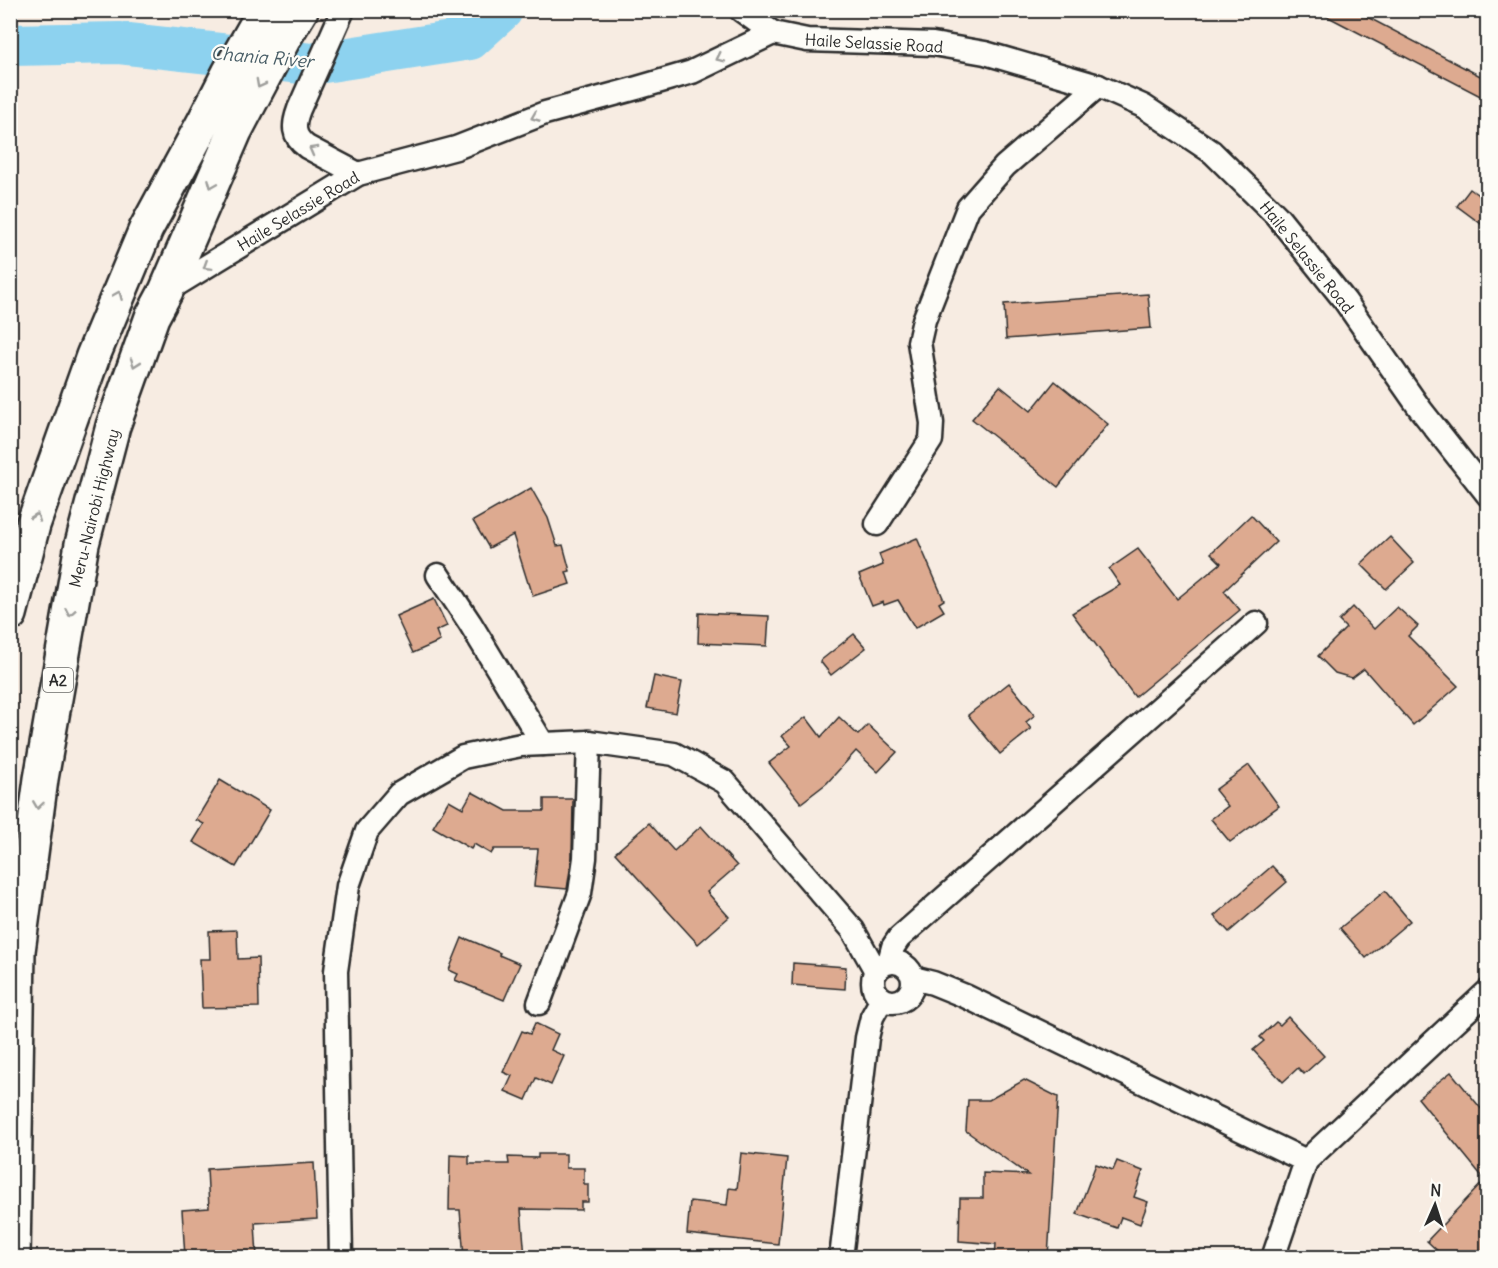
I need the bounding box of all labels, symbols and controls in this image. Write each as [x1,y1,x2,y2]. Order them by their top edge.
street label: Haile Selassie Road [804,29,944,57]
water label: Chania River [210,41,317,73]
one-way arrow [716,51,727,63]
one-way arrow [255,78,267,89]
one-way arrow [530,109,541,122]
one-way arrow [309,146,319,157]
street label: Haile Selassie Road [233,167,363,255]
one-way arrow [207,178,219,189]
street label: Haile Selassie Road [1256,197,1358,317]
one-way arrow [203,259,213,271]
one-way arrow [111,290,123,301]
one-way arrow [130,357,143,368]
street label: Meru-Nairobi Highway [65,426,123,590]
one-way arrow [28,512,41,522]
one-way arrow [64,607,77,617]
road number: A2 [43,668,73,692]
one-way arrow [32,800,44,809]
north arrow [1405,1175,1465,1235]
text: N [1430,1180,1442,1200]

